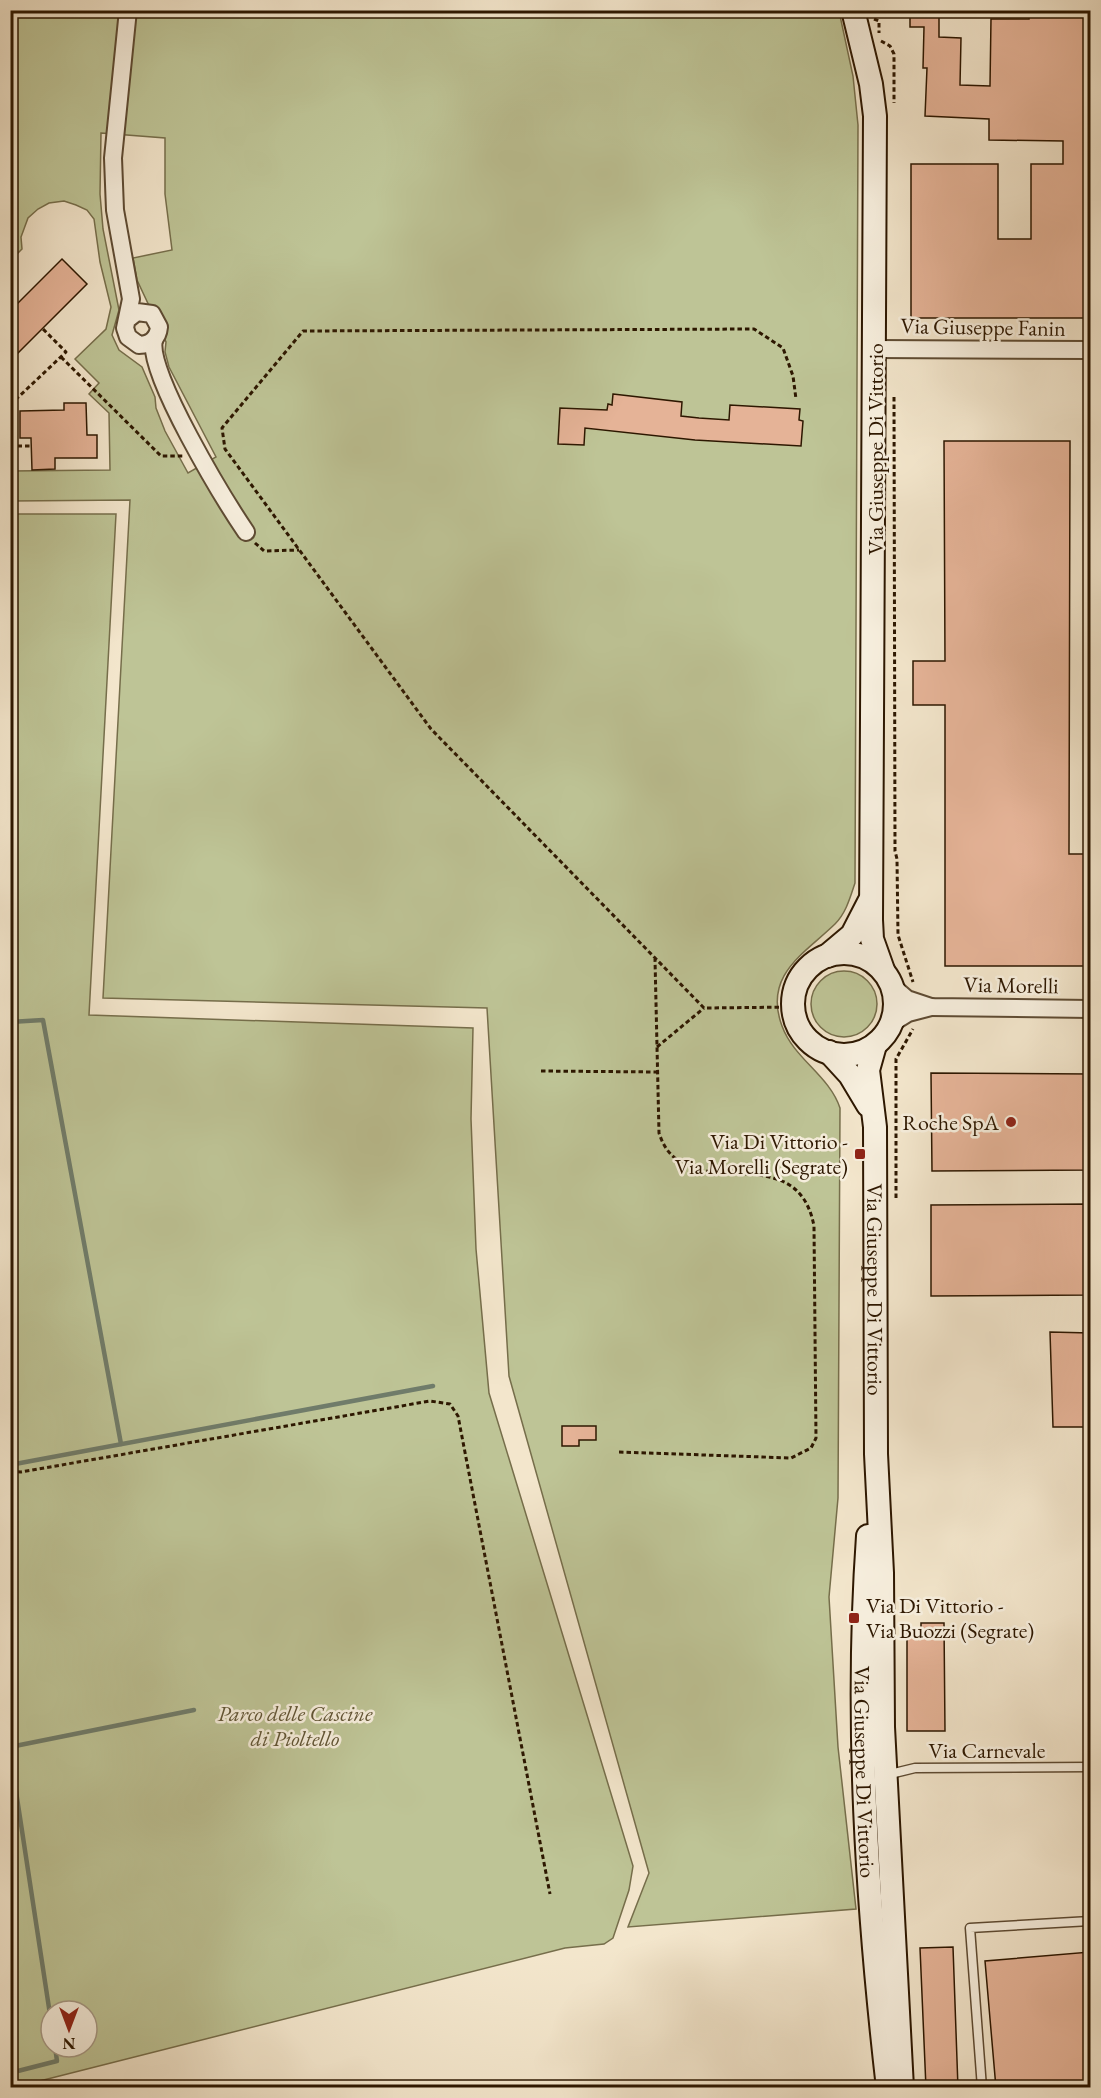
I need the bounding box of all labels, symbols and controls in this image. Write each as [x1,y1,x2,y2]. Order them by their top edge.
street label: Via Giuseppe Fanin [900,311,1066,343]
street label: Via Giuseppe Di Vittorio [861,343,890,555]
street label: Via Morelli [963,970,1059,1000]
place label: Roche SpA [902,1108,1000,1137]
marker: Roche SpA [1004,1115,1018,1129]
place label: Via Di Vittorio - Via Morelli (Segrate) [675,1127,848,1181]
marker: Via Di Vittorio - Via Morelli (Segrate) [853,1147,867,1161]
street label: Via Giuseppe Di Vittorio [861,1184,890,1396]
place label: Via Di Vittorio - Via Buozzi (Segrate) [866,1591,1034,1645]
marker: Via Di Vittorio - Via Buozzi (Segrate) [847,1611,861,1625]
street label: Via Giuseppe Di Vittorio [848,1666,883,1879]
park label: Parco delle Cascine di Pioltello [218,1699,373,1753]
street label: Via Carnevale [929,1736,1046,1765]
north arrow [39,1999,99,2059]
text: N [62,2033,75,2054]

